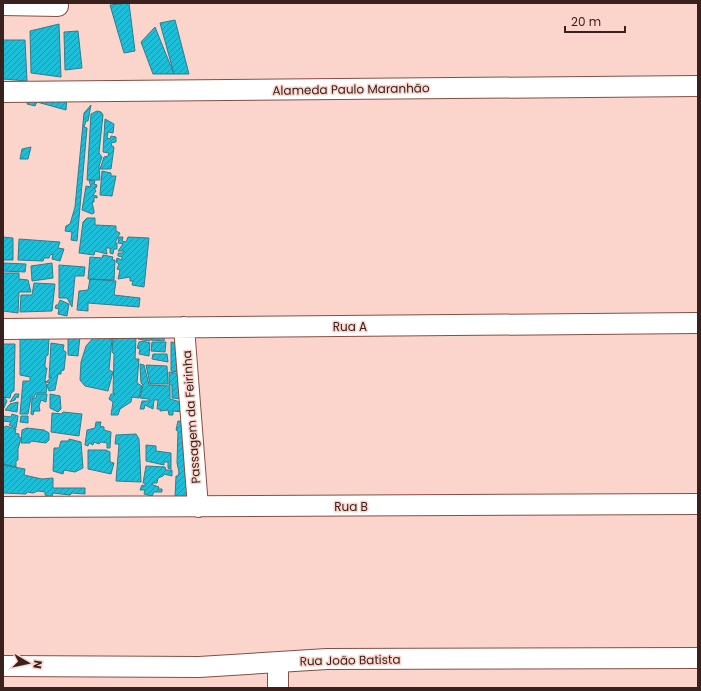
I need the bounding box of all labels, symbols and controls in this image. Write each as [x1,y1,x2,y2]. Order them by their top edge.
scale bar [565,8,625,34]
text: 20 m [571,13,601,30]
street label: Alameda Paulo Maranhão [272,79,430,99]
street label: Rua A [333,318,367,335]
street label: Passagem da Feirinha [178,350,204,484]
street label: Rua B [334,498,368,515]
north arrow [8,643,48,683]
street label: Rua João Batista [299,651,401,669]
text: N [29,659,46,670]

